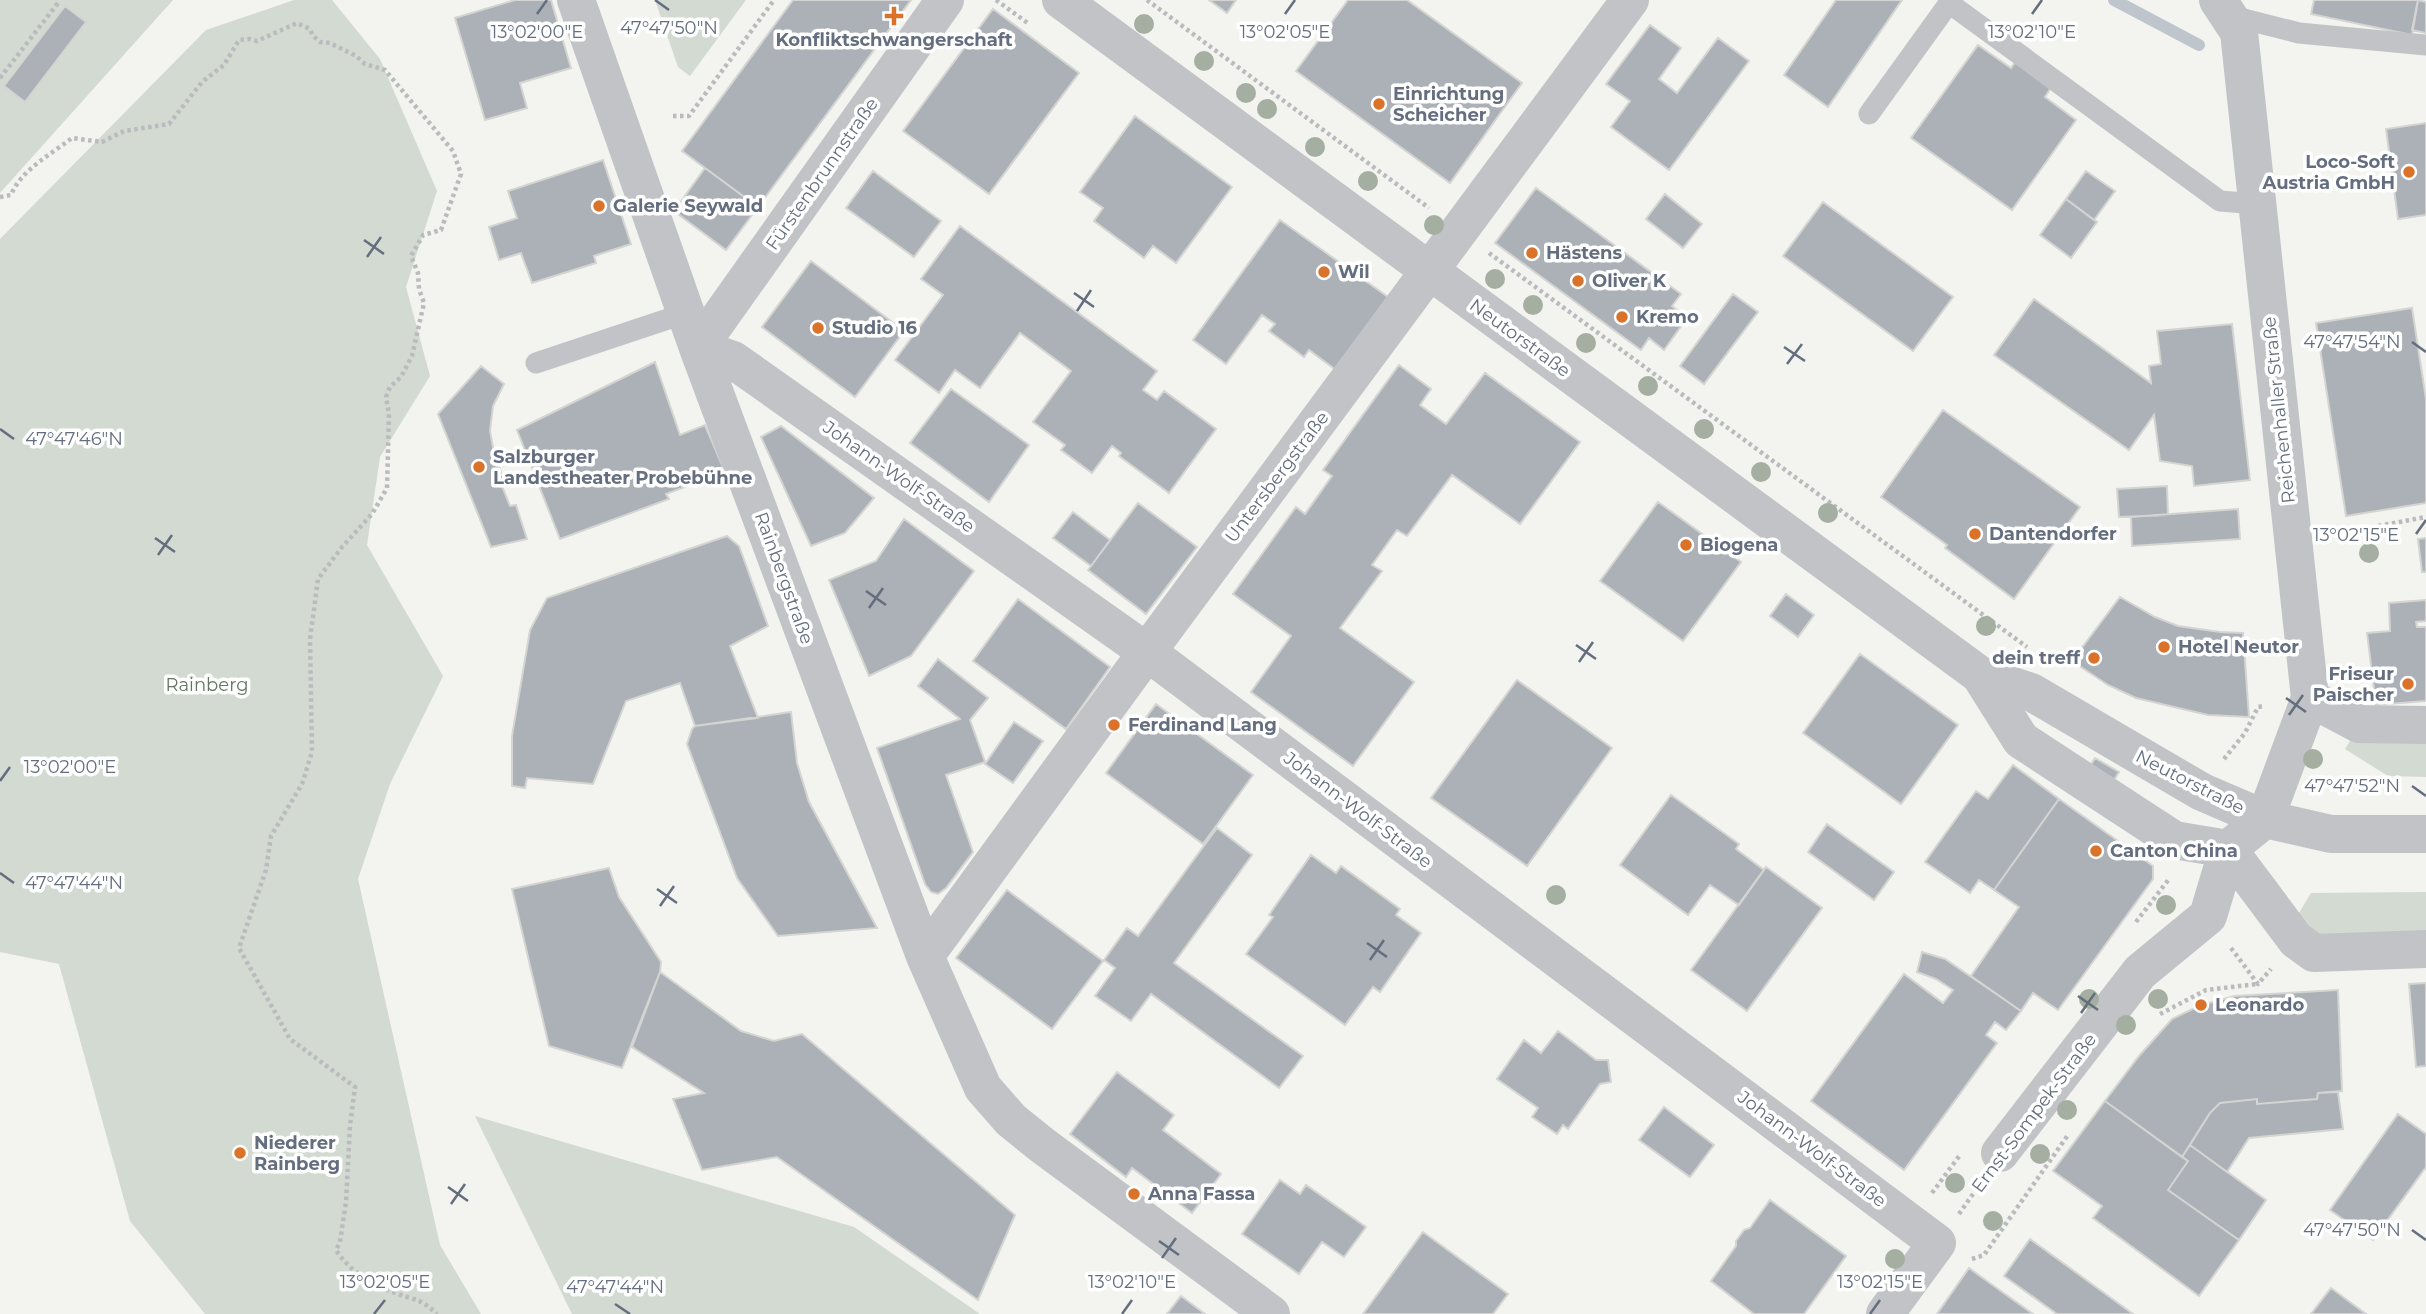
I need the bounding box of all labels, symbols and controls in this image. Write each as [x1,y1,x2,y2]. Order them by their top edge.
marker: Konfliktschwangerschaft [884,6,904,26]
text: 47°47'50"N [620,17,718,39]
text: 13°02'00"E [491,21,583,43]
text: 13°02'05"E [1240,21,1330,43]
text: 13°02'10"E [1988,21,2076,43]
place label: Konfliktschwangerschaft [775,29,1013,51]
place label: Einrichtung Scheicher [1393,83,1504,126]
street label: Fürstenbrunnstraße [761,93,883,254]
marker: Einrichtung Scheicher [1371,96,1387,112]
place label: Loco-Soft Austria GmbH [2262,151,2395,194]
marker: Loco-Soft Austria GmbH [2401,164,2417,180]
place label: Galerie Seywald [613,195,763,217]
marker: Galerie Seywald [591,198,607,214]
place label: Hästens [1546,242,1623,264]
marker: Hästens [1524,245,1540,261]
place label: Wil [1338,261,1370,283]
marker: Wil [1316,264,1332,280]
place label: Oliver K [1592,270,1667,292]
marker: Oliver K [1570,273,1586,289]
street label: Neutorstraße [1465,294,1575,382]
place label: Kremo [1636,306,1699,328]
marker: Kremo [1614,309,1630,325]
street label: Reichenhaller Straße [2258,315,2300,504]
place label: Studio 16 [832,317,917,339]
marker: Studio 16 [810,320,826,336]
text: 47°47'54"N [2303,331,2401,353]
street label: Untersbergstraße [1220,407,1334,547]
street label: Johann-Wolf-Straße [818,416,979,538]
text: 47°47'46"N [25,428,123,450]
place label: Salzburger Landestheater Probebühne [493,446,752,489]
marker: Salzburger Landestheater Probebühne [471,459,487,475]
street label: Rainbergstraße [750,509,818,647]
place label: Dantendorfer [1989,523,2117,545]
text: 13°02'15"E [2313,524,2399,546]
marker: Dantendorfer [1967,526,1983,542]
place label: Biogena [1700,534,1778,556]
marker: Biogena [1678,537,1694,553]
place label: Hotel Neutor [2178,636,2299,658]
marker: Hotel Neutor [2156,639,2172,655]
place label: dein treff [1992,647,2081,669]
marker: dein treff [2086,650,2102,666]
place label: Friseur Paischer [2313,663,2394,706]
park label: Rainberg [166,674,248,696]
marker: Friseur Paischer [2400,676,2416,692]
place label: Ferdinand Lang [1128,714,1277,736]
marker: Ferdinand Lang [1106,717,1122,733]
street label: Neutorstraße [2132,745,2248,819]
street label: Johann-Wolf-Straße [1279,746,1437,873]
text: 13°02'00"E [24,756,116,778]
text: 47°47'52"N [2304,775,2400,797]
place label: Canton China [2110,840,2238,862]
marker: Canton China [2088,843,2104,859]
text: 47°47'44"N [25,872,123,894]
place label: Leonardo [2215,994,2305,1016]
marker: Leonardo [2193,997,2209,1013]
street label: Ernst-Sompek-Straße [1967,1029,2101,1197]
street label: Johann-Wolf-Straße [1733,1085,1891,1212]
place label: Niederer Rainberg [254,1132,340,1175]
marker: Niederer Rainberg [232,1145,248,1161]
place label: Anna Fassa [1147,1183,1255,1205]
marker: Anna Fassa [1126,1186,1142,1202]
text: 47°47'50"N [2303,1219,2401,1241]
text: 13°02'05"E [340,1271,430,1293]
text: 13°02'10"E [1088,1271,1176,1293]
text: 13°02'15"E [1837,1271,1923,1293]
text: 47°47'44"N [566,1276,664,1298]

